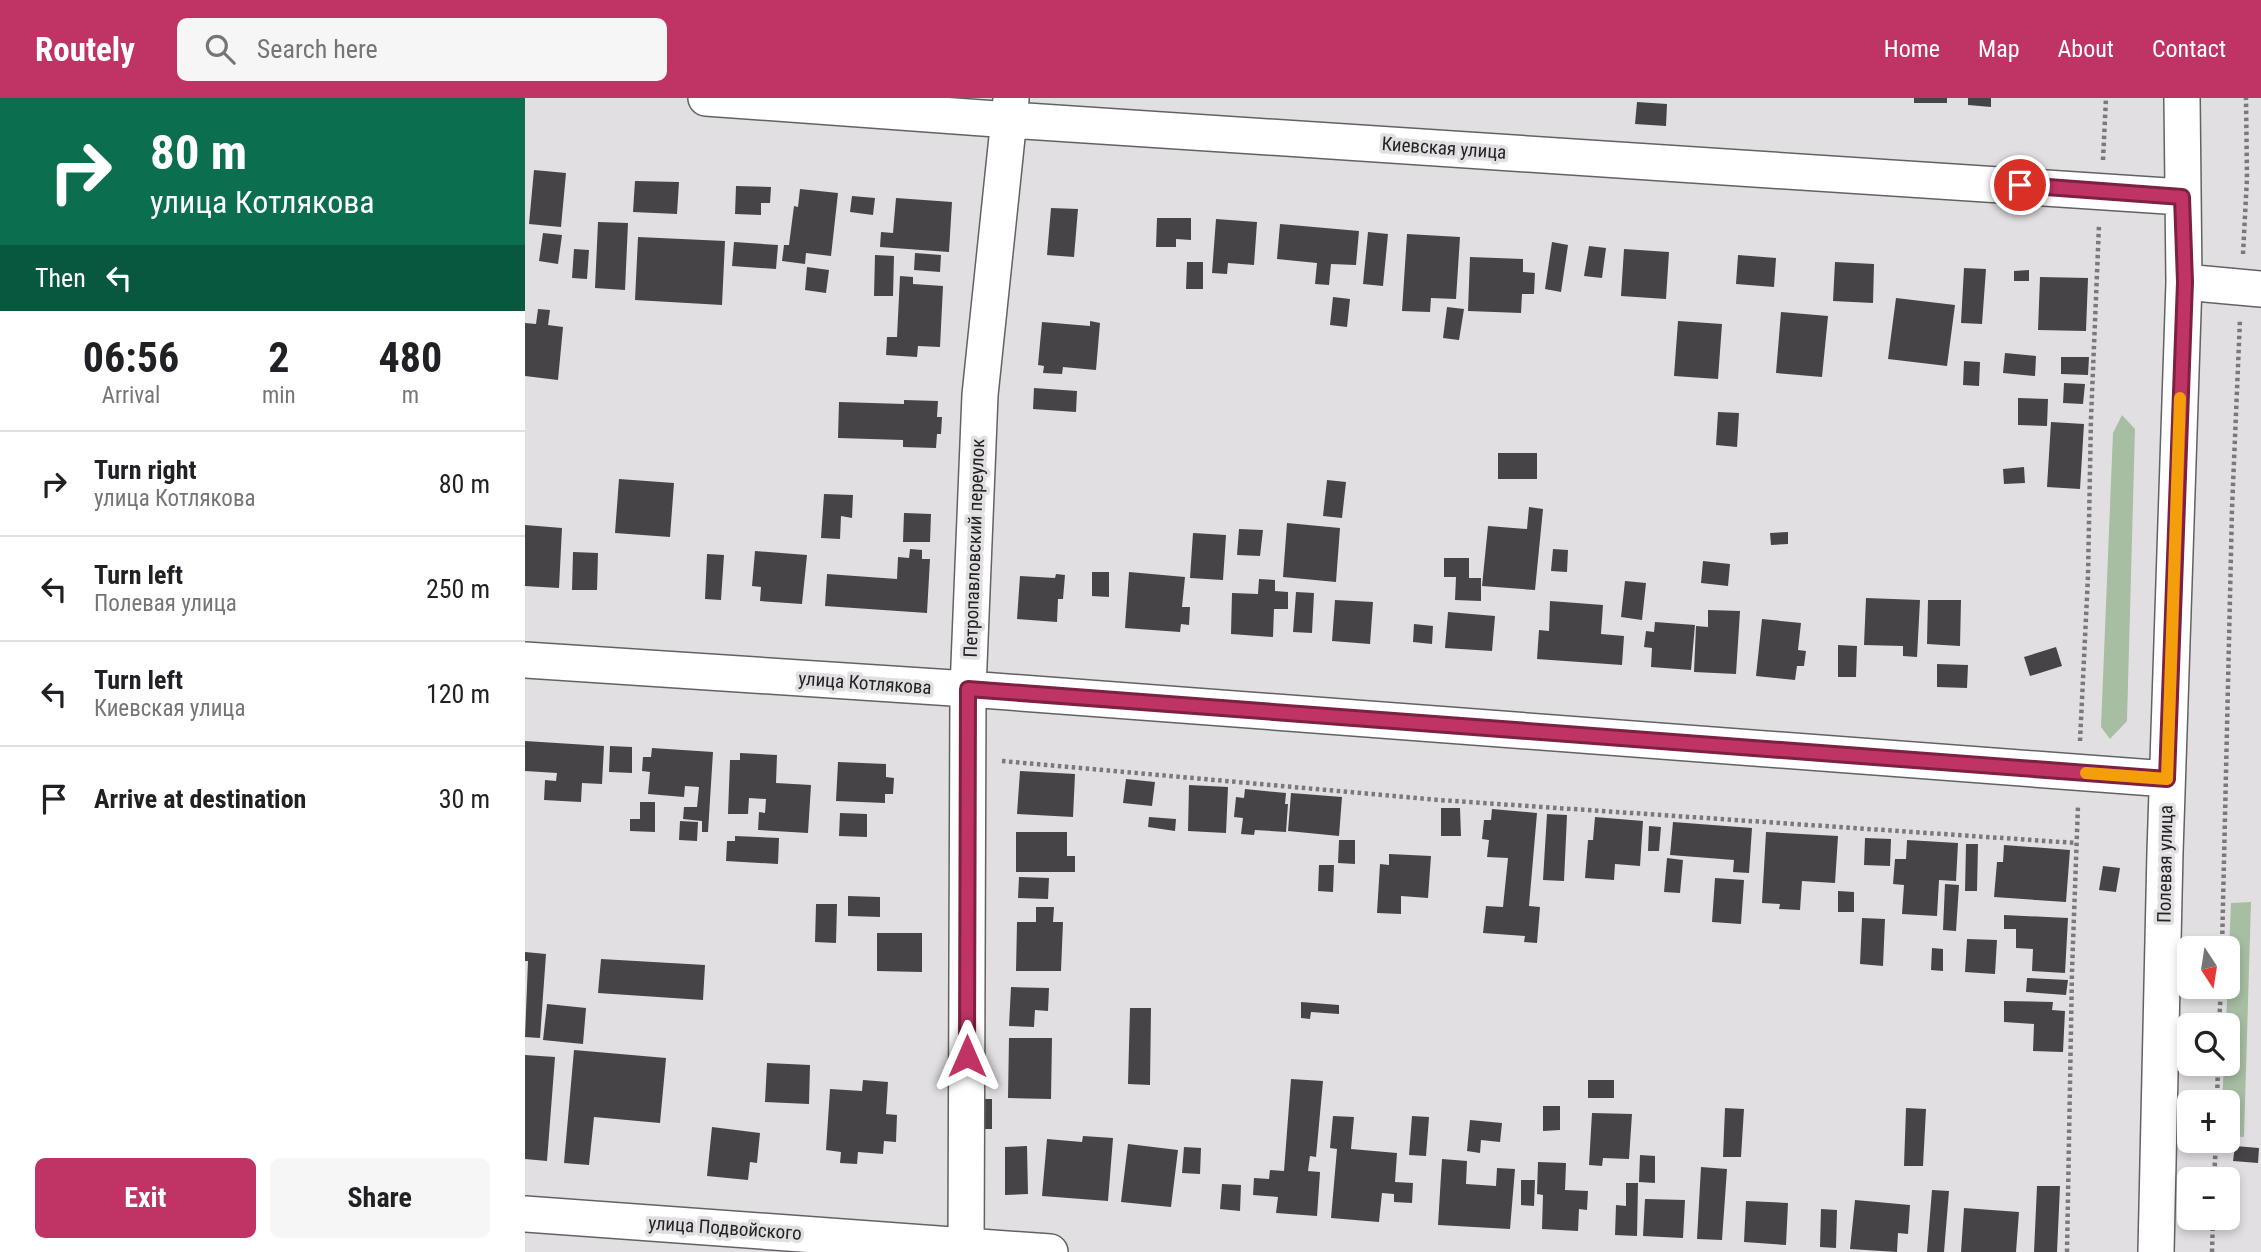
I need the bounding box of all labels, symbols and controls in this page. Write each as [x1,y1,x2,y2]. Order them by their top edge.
search box [177,18,667,81]
text: Routely [35,30,135,69]
icon: search [201,30,239,68]
text: Search here [257,34,378,64]
text: Home [1884,35,1940,63]
text: Map [1978,35,2020,63]
text: About [2058,35,2114,63]
text: Contact [2152,35,2226,63]
text: 80 m [150,124,247,181]
icon: right [35,126,126,217]
street label: Киевская улица [1381,132,1507,164]
pin [1990,155,2050,215]
icon: arrive [2001,166,2039,204]
text: улица Котлякова [150,183,375,221]
icon: left [100,259,138,297]
text: Then [35,263,86,293]
text: 06:56 [83,333,179,382]
text: 2 [268,333,289,382]
text: 480 [378,333,442,382]
text: Arrival [102,382,160,409]
text: min [262,382,296,409]
text: m [402,382,419,409]
street label: Петропавловский переулок [959,438,989,658]
text: Turn right [94,455,196,485]
icon: right [35,465,73,503]
text: 80 m [439,469,490,499]
text: улица Котлякова [94,485,255,512]
text: Turn left [94,560,183,590]
icon: left [35,570,73,608]
text: 250 m [426,574,490,604]
text: Полевая улица [94,590,237,617]
text: Turn left [94,665,183,695]
street label: улица Котлякова [798,667,932,699]
icon: left [35,675,73,713]
text: 120 m [426,679,490,709]
text: Киевская улица [94,695,245,722]
icon: arrive [35,780,73,818]
text: Arrive at destination [94,784,306,814]
text: 30 m [439,784,490,814]
street label: Полевая улица [2152,805,2178,923]
north arrow [2177,936,2240,999]
map controls [2177,936,2240,1230]
button: search [2177,1013,2240,1076]
position arrow [930,1019,1004,1093]
button: + [2177,1090,2240,1153]
button: Exit [35,1158,256,1238]
button: Share [270,1158,490,1238]
button: − [2177,1167,2240,1230]
street label: улица Подвойского [648,1211,802,1245]

